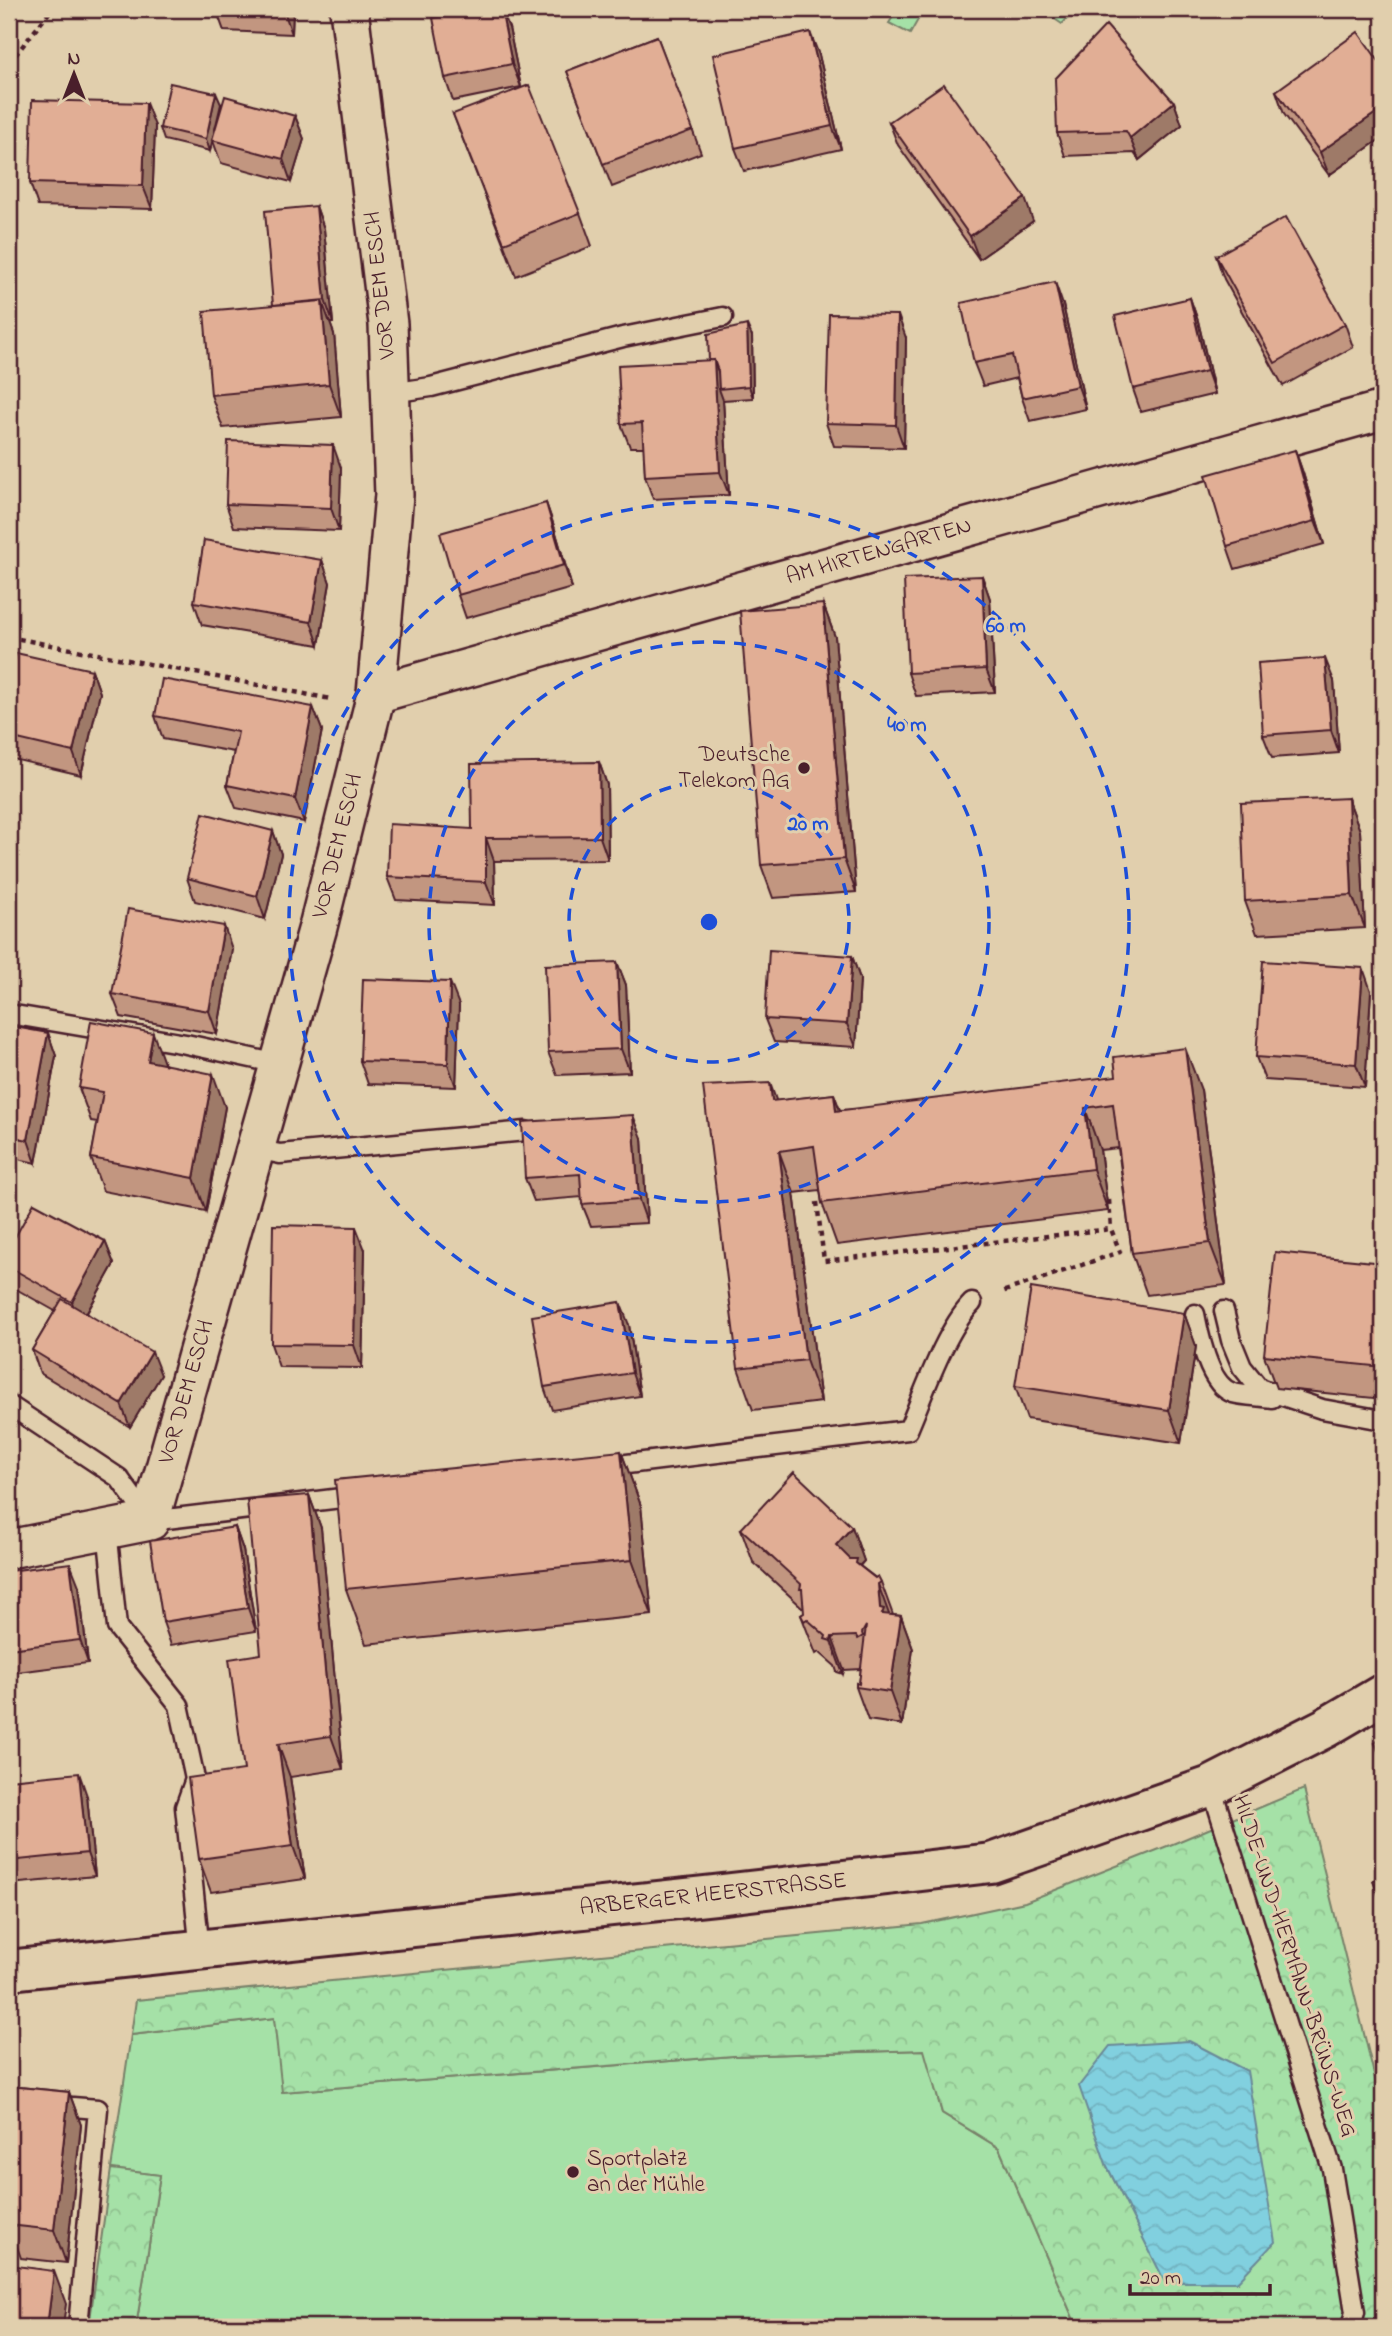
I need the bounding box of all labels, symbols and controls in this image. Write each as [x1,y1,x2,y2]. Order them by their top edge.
north arrow [38,38,108,108]
text: N [68,46,81,73]
street label: VOR DEM ESCH [357,210,405,361]
street label: AM HIRTENGARTEN [782,510,976,594]
text: 60 m [986,612,1026,642]
text: 40 m [887,711,927,741]
place label: Deutsche Telekom AG [678,739,791,798]
marker: Deutsche Telekom AG [796,760,812,776]
street label: VOR DEM ESCH [304,770,372,923]
text: 20 m [786,810,829,840]
centre of rings [697,910,721,934]
street label: VOR DEM ESCH [150,1316,223,1469]
street label: HILDE-UND-HERMANN-BRÜNS-WEG [1223,1791,1365,2141]
street label: ARBERGER HEERSTRASSE [578,1865,848,1925]
place label: Sportplatz an der Mühle [587,2143,705,2202]
marker: Sportplatz an der Mühle [565,2164,581,2180]
scale bar [1130,2252,1270,2296]
text: 20 m [1140,2264,1181,2294]

